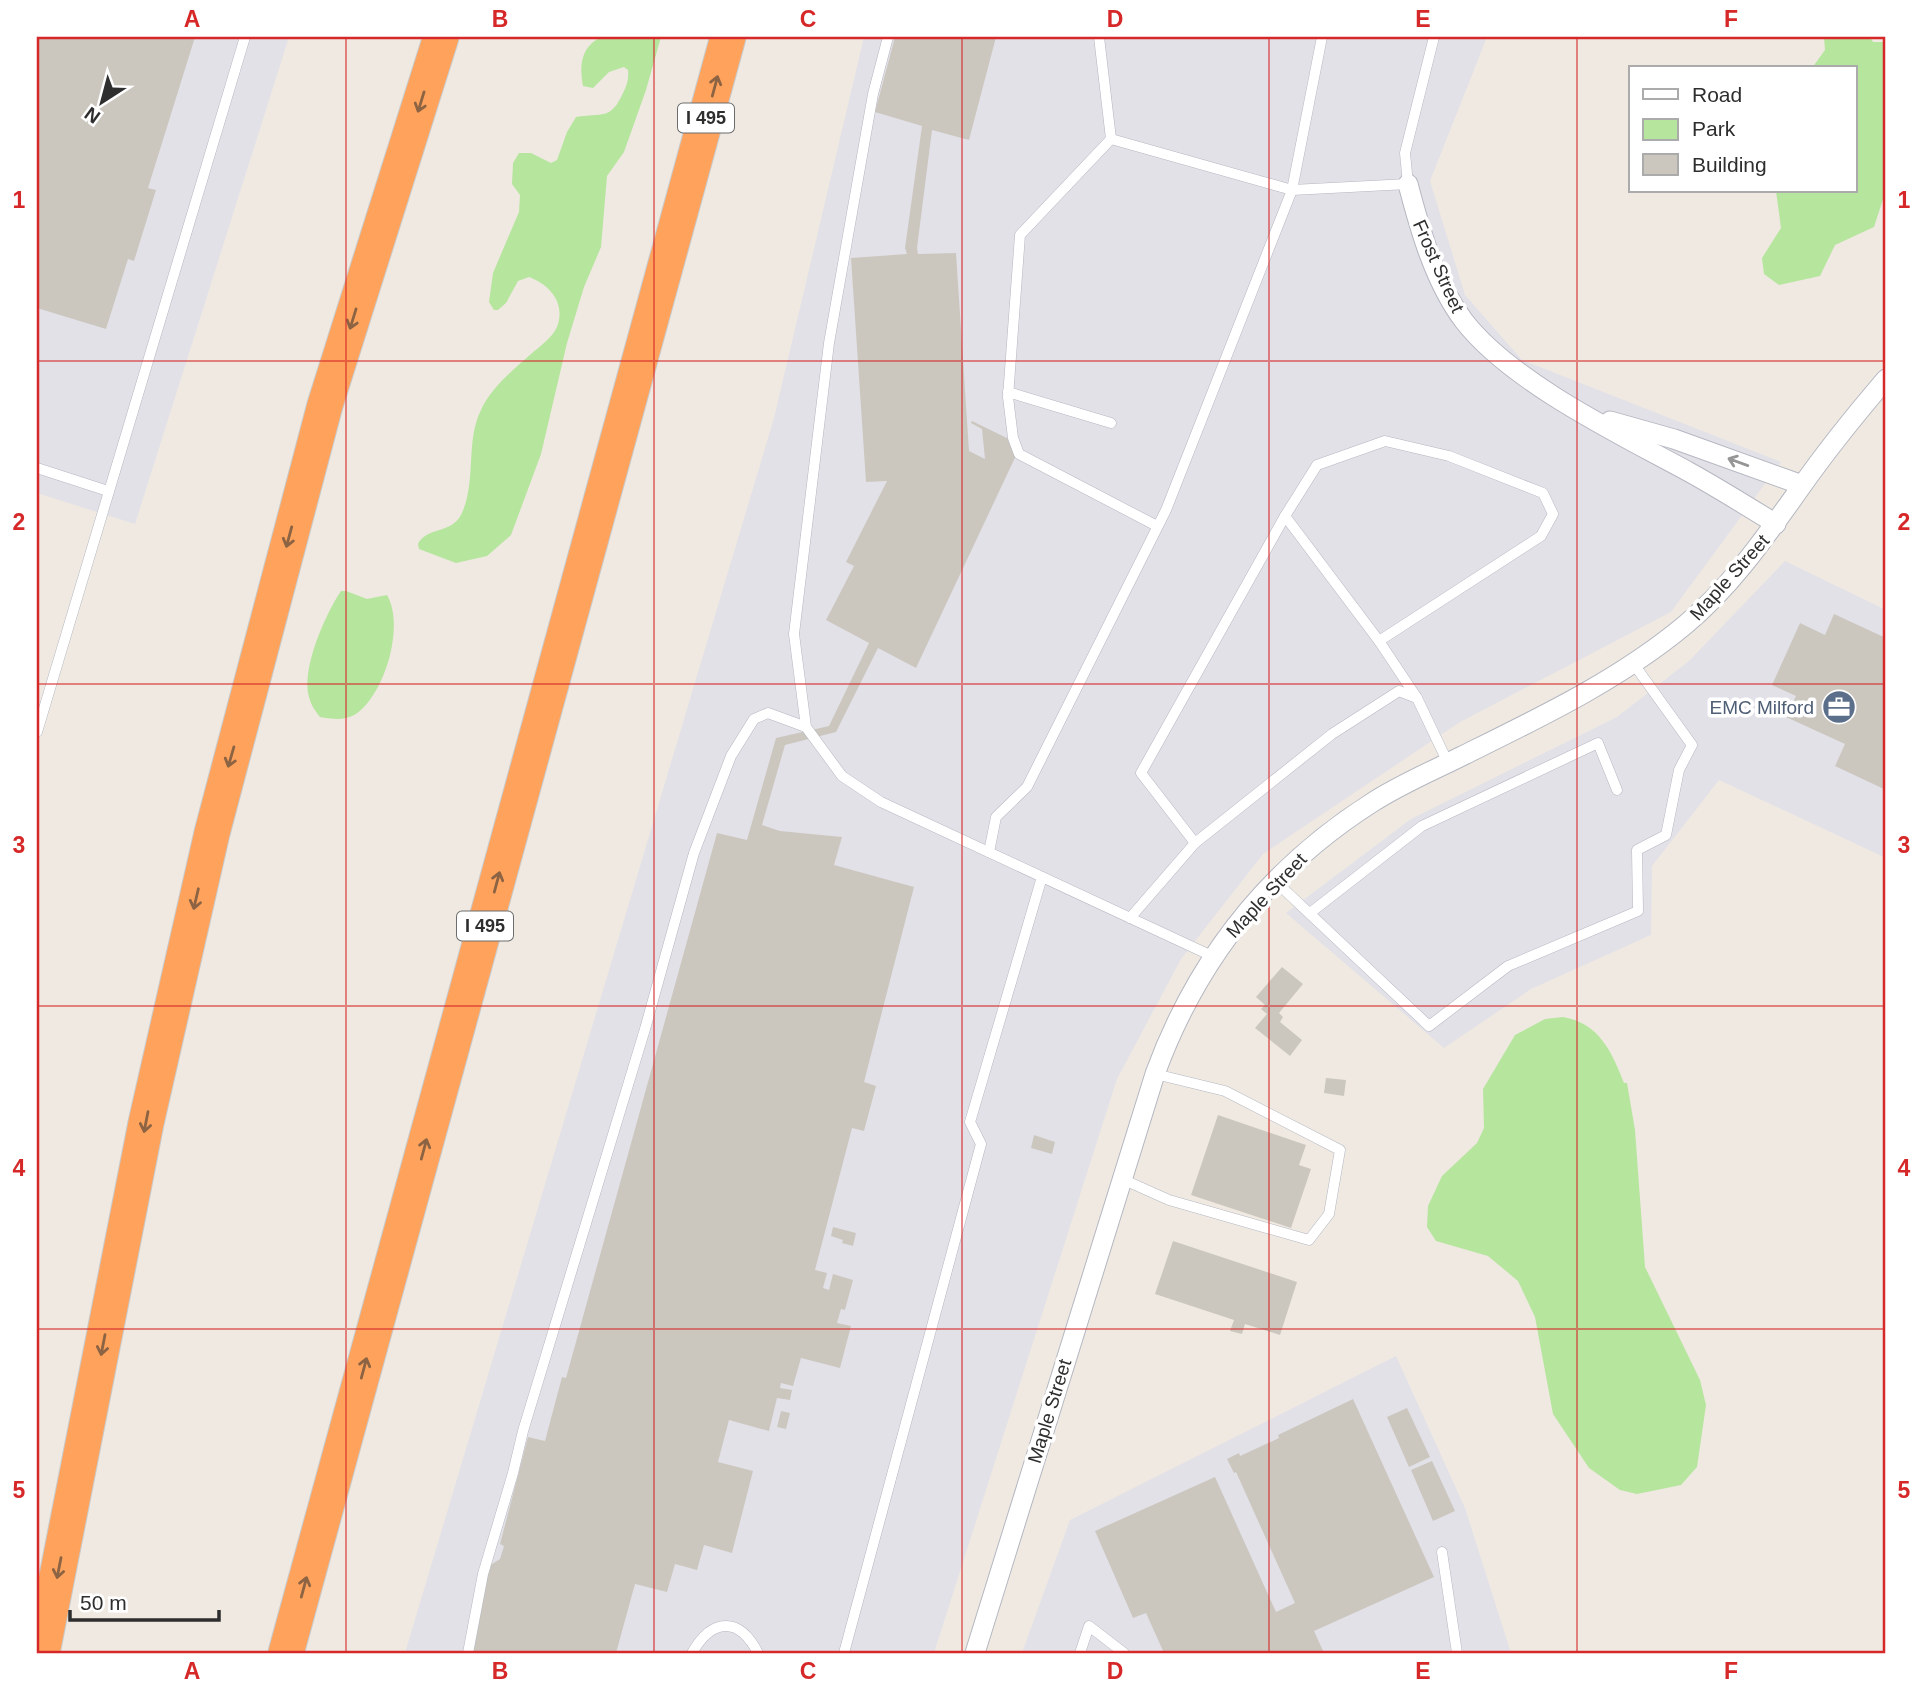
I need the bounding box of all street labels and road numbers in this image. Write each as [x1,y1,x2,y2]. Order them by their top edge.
road number: I 495 [678,104,734,132]
street label: Frost Street [1409,217,1469,316]
street label: Maple Street [1686,530,1774,624]
street label: Maple Street [1222,848,1311,942]
road number: I 495 [457,911,513,940]
street label: Maple Street [1024,1356,1075,1466]

